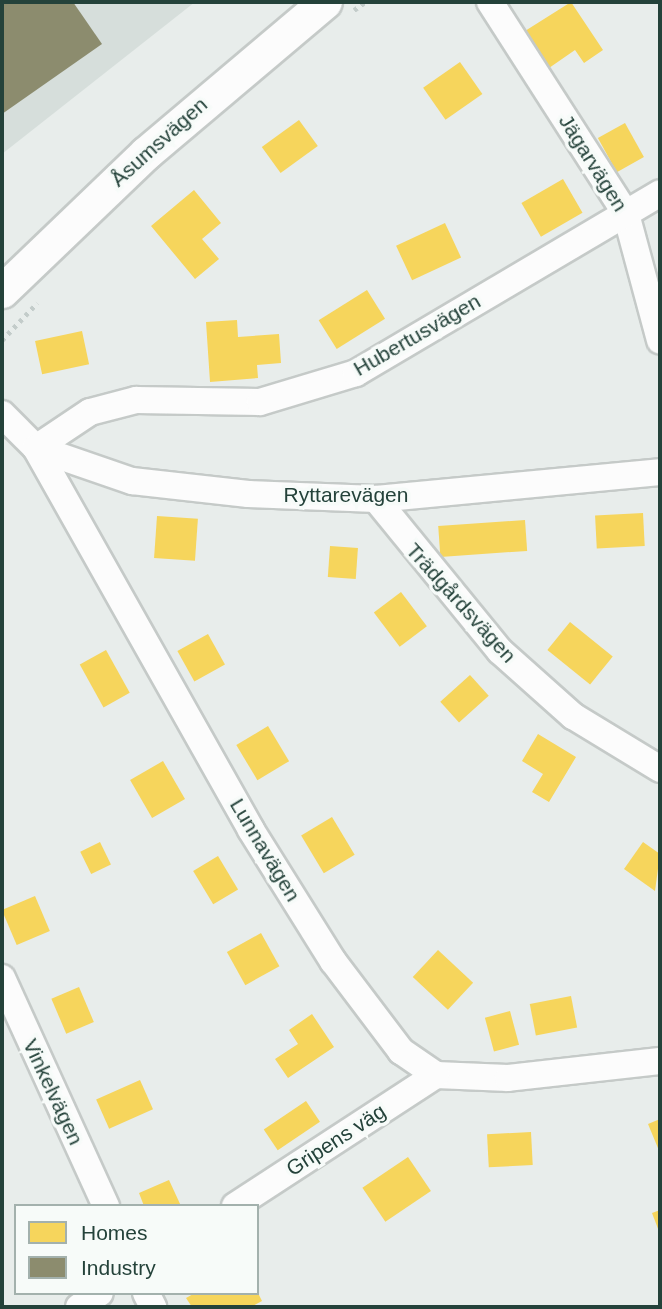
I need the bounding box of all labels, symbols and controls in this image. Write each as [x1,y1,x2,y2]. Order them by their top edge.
street label: Åsumsvägen [105,92,213,192]
street label: Jägarvägen [553,110,633,216]
street label: Hubertusvägen [349,288,485,382]
street label: Ryttarevägen [284,482,408,508]
street label: Trädgårdsvägen [401,538,521,668]
street label: Lunnavägen [224,794,306,906]
street label: Vinkelvägen [17,1035,89,1149]
street label: Gripens väg [282,1099,390,1181]
legend [14,1204,259,1295]
text: Homes [81,1221,148,1244]
text: Industry [81,1256,156,1279]

